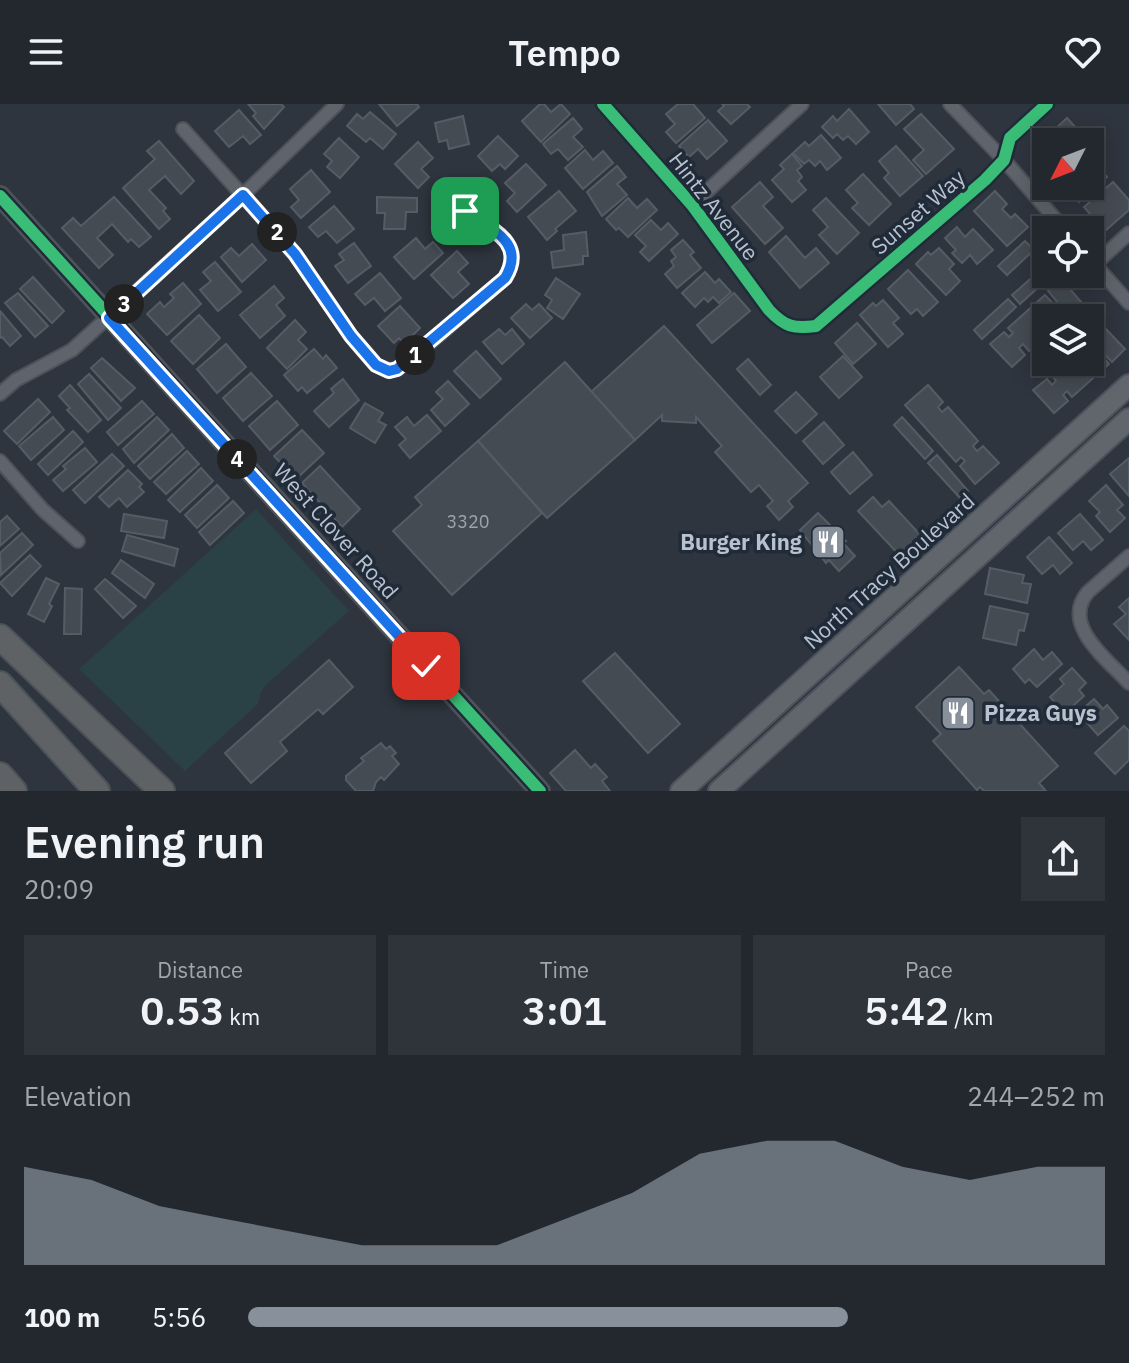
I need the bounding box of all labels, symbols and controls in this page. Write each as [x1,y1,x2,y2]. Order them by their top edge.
text: Tempo [508,29,621,76]
icon: menu [24,30,68,74]
icon: heart [1061,30,1105,74]
north arrow [1032,128,1104,200]
map controls [1032,128,1104,376]
street label: Hintz Avenue [663,145,766,266]
street label: Sunset Way [865,163,971,260]
pin [431,177,499,245]
icon: arrive [443,189,487,233]
pin: 2 [257,212,297,252]
button: locate [1032,216,1104,288]
text: 2 [270,217,284,246]
pin: 3 [104,284,144,324]
text: 3 [117,289,131,318]
button: layers [1032,304,1104,376]
pin: 1 [395,335,435,375]
text: 1 [408,340,422,369]
pin: 4 [217,439,257,479]
text: 4 [230,444,244,473]
street label: West Clover Road [268,457,405,605]
street label: North Tracy Boulevard [797,486,980,655]
house number: 3320 [446,510,490,533]
restaurant icon: Burger King [809,523,847,561]
place label: Burger King [680,527,803,556]
pin [392,632,460,700]
icon: check [404,644,448,688]
restaurant icon: Pizza Guys [939,694,977,732]
place label: Pizza Guys [984,698,1097,727]
text: Evening run [24,813,265,870]
button: share [1021,817,1105,901]
text: 20:09 [24,872,94,906]
text: Distance [157,955,243,984]
text: Time [540,955,589,984]
text: Pace [905,955,953,984]
text: 0.53 [140,984,224,1036]
text: 3:01 [522,984,607,1036]
text: 5:42 [864,984,949,1036]
text: km [224,1002,260,1031]
text: /km [949,1002,993,1031]
text: Elevation [24,1079,132,1113]
text: 244–252 m [967,1079,1105,1113]
text: 100 m [24,1300,100,1334]
text: 5:56 [152,1300,206,1334]

